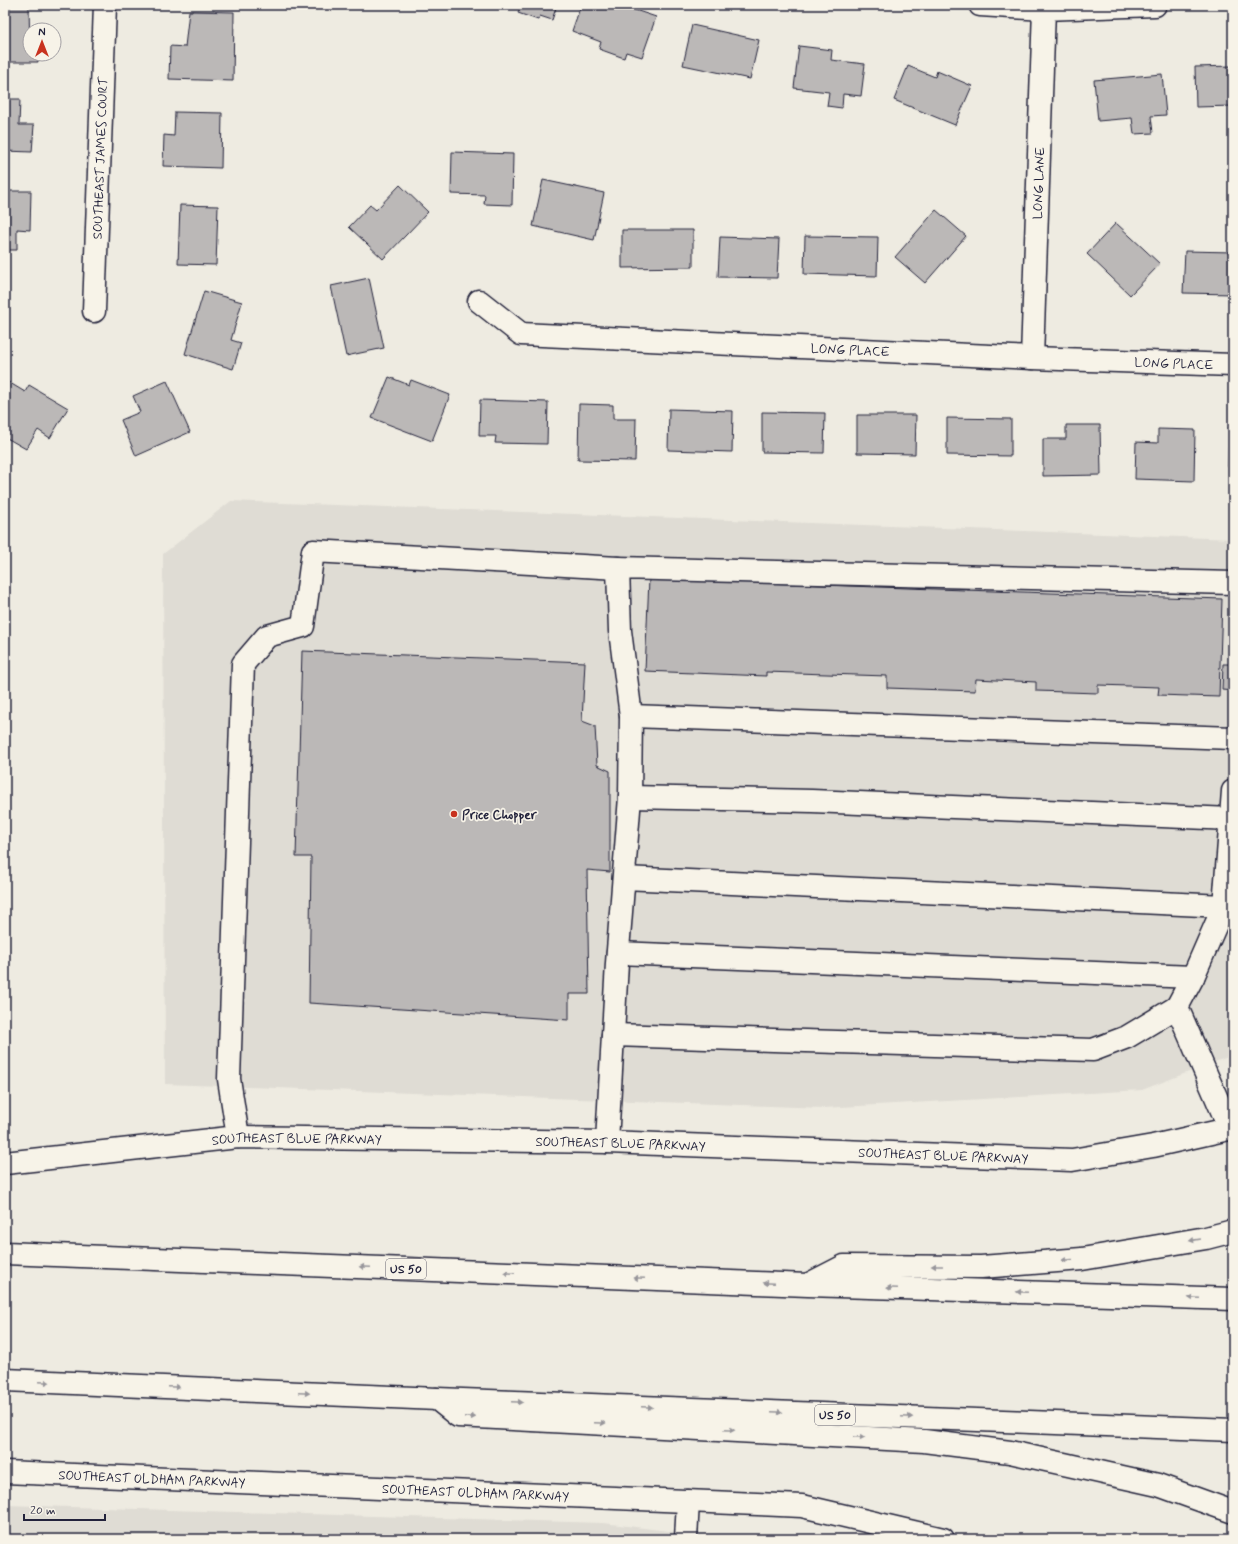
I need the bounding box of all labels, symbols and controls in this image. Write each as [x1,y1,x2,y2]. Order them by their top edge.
north arrow [22,22,62,62]
text: N [38,26,46,40]
street label: SOUTHEAST JAMES COURT [90,76,112,240]
street label: LONG LANE [1030,147,1049,220]
street label: LONG PLACE [810,341,890,361]
street label: LONG PLACE [1134,355,1214,374]
place label: Price Chopper [462,807,538,824]
marker: Price Chopper [449,809,459,819]
street label: SOUTHEAST BLUE PARKWAY [211,1130,382,1150]
street label: SOUTHEAST BLUE PARKWAY [535,1134,706,1156]
street label: SOUTHEAST BLUE PARKWAY [858,1145,1029,1168]
one-way arrow [1189,1237,1201,1243]
one-way arrow [1061,1257,1073,1264]
road number: US 50 [386,1259,426,1279]
one-way arrow [930,1263,943,1269]
one-way arrow [358,1264,371,1270]
one-way arrow [503,1269,515,1276]
one-way arrow [632,1275,645,1281]
one-way arrow [762,1280,775,1286]
one-way arrow [886,1284,898,1291]
one-way arrow [1015,1289,1028,1295]
one-way arrow [1187,1295,1200,1301]
one-way arrow [38,1378,50,1385]
one-way arrow [168,1384,181,1390]
one-way arrow [298,1390,311,1396]
one-way arrow [511,1399,523,1406]
one-way arrow [641,1404,653,1411]
road number: US 50 [815,1405,855,1425]
one-way arrow [771,1409,783,1416]
one-way arrow [464,1413,476,1420]
one-way arrow [901,1414,913,1421]
one-way arrow [594,1420,606,1427]
one-way arrow [723,1427,735,1434]
one-way arrow [853,1434,865,1441]
street label: SOUTHEAST OLDHAM PARKWAY [58,1467,246,1492]
street label: SOUTHEAST OLDHAM PARKWAY [382,1481,569,1506]
scale bar [24,1496,105,1522]
text: 20 m [30,1503,56,1519]

